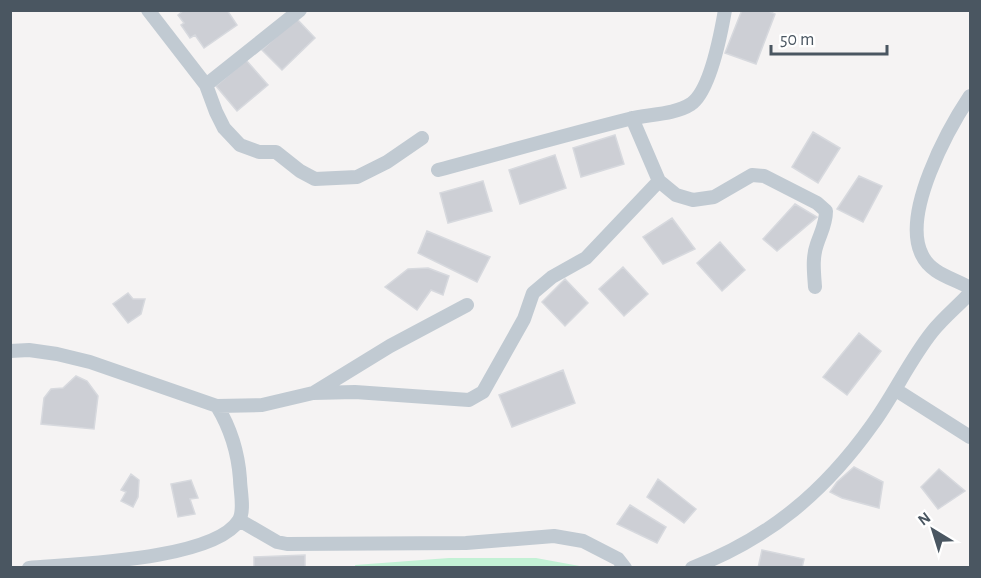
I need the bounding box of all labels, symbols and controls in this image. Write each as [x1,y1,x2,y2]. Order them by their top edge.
scale bar [771,18,886,56]
text: 50 m [780,31,814,49]
north arrow [903,500,963,560]
text: N [915,509,934,529]

